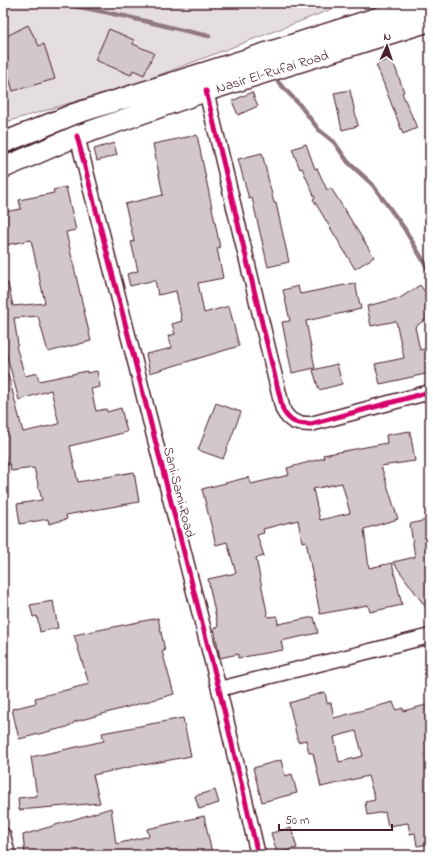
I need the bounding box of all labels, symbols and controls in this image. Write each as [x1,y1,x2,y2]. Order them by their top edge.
north arrow [367,26,407,66]
text: N [383,29,392,45]
street label: Nasir El-Rufai Road [214,45,331,100]
street label: Sani Sami Road [157,445,200,540]
scale bar [279,806,392,832]
text: 50 m [285,812,309,830]

